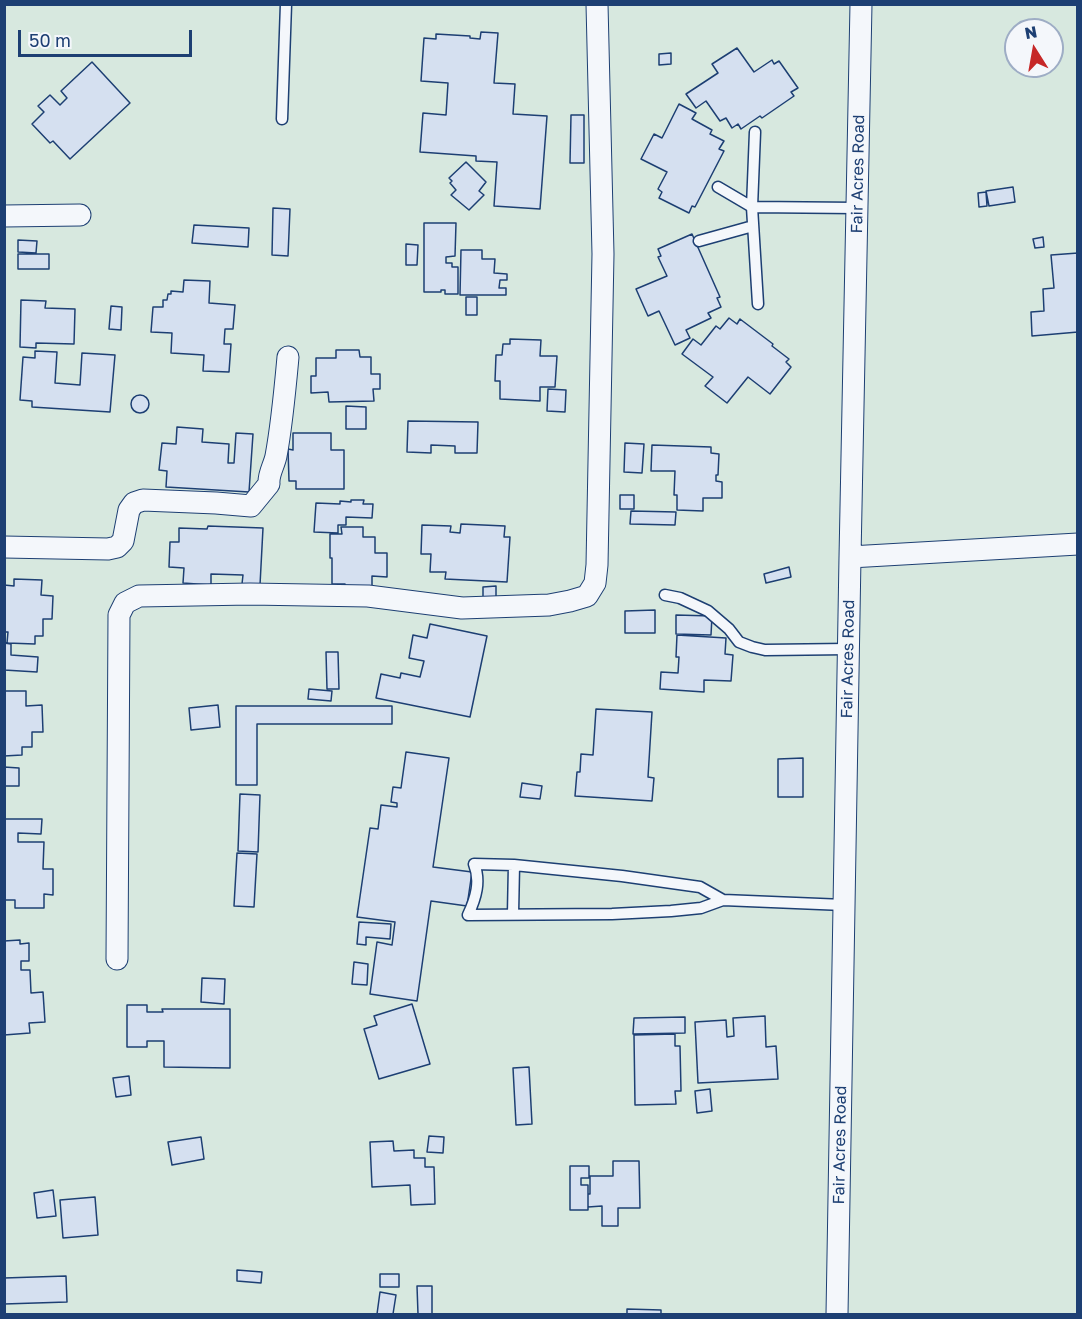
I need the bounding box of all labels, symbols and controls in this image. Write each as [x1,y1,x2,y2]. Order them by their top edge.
scale bar [21,18,195,56]
north arrow [1004,18,1064,78]
text: N [1023,21,1039,43]
text: 50 m [29,29,71,51]
street label: Fair Acres Road [847,114,869,234]
street label: Fair Acres Road [837,599,859,719]
street label: Fair Acres Road [829,1085,851,1205]

